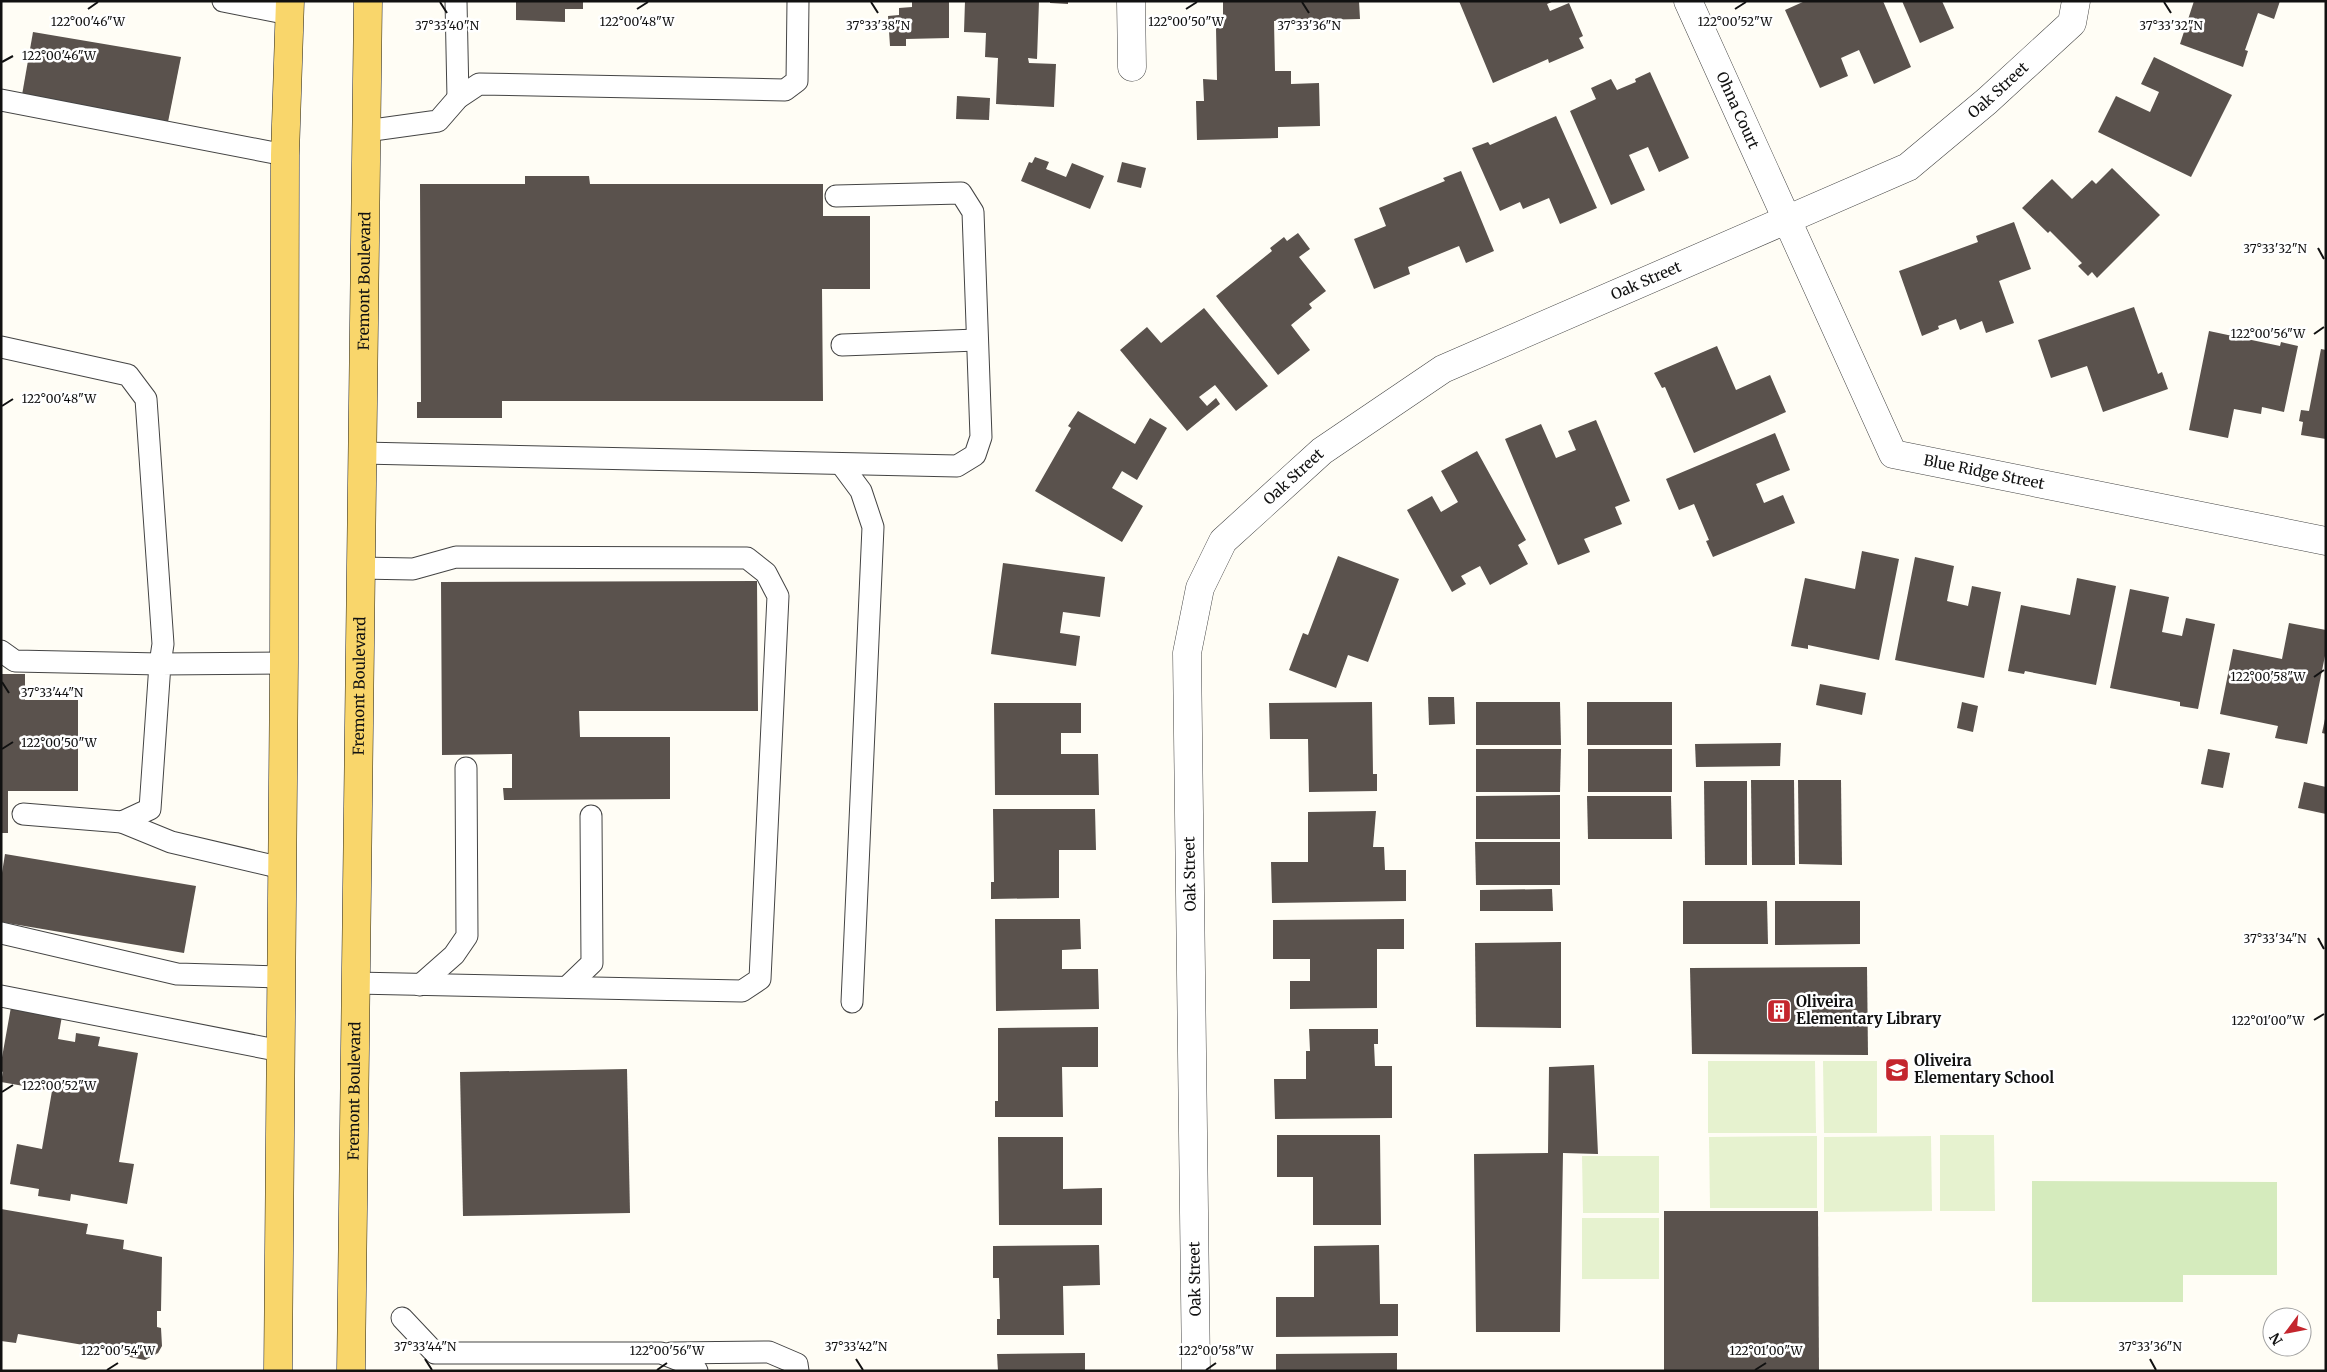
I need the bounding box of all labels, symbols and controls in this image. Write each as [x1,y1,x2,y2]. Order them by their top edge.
text: 122°00'46"W [51,14,126,29]
text: 122°00'48"W [600,14,675,29]
text: 122°00'50"W [1148,14,1225,29]
text: 122°00'52"W [1698,14,1773,29]
text: 37°33'40"N [415,18,480,33]
text: 37°33'38"N [846,18,911,33]
text: 37°33'36"N [1277,18,1341,33]
text: 37°33'32"N [2139,18,2203,33]
text: 122°00'46"W [22,48,97,63]
street label: Oak Street [1964,58,2032,122]
street label: Ohna Court [1712,69,1764,152]
street label: Fremont Boulevard [354,212,374,351]
text: 37°33'32"N [2243,241,2307,256]
street label: Oak Street [1608,257,1684,304]
text: 122°00'56"W [2231,326,2306,341]
text: 122°00'48"W [22,391,97,406]
street label: Oak Street [1259,444,1327,509]
street label: Blue Ridge Street [1922,450,2046,493]
street label: Fremont Boulevard [349,617,369,756]
text: 122°00'58"W [2231,669,2307,684]
text: 37°33'44"N [21,685,84,700]
text: 122°00'50"W [21,735,98,750]
street label: Oak Street [1179,836,1200,912]
text: 37°33'34"N [2243,931,2307,946]
place label: Oliveira Elementary Library [1796,992,1941,1028]
building icon: Oliveira Elementary Library [1766,998,1792,1024]
text: 122°01'00"W [2231,1013,2306,1028]
street label: Fremont Boulevard [344,1022,364,1160]
place label: Oliveira Elementary School [1914,1051,2054,1087]
school or university icon: Oliveira Elementary School [1884,1057,1910,1083]
text: 122°00'52"W [22,1078,97,1093]
street label: Oak Street [1184,1241,1205,1317]
north arrow [2262,1307,2312,1357]
text: N [2265,1329,2287,1348]
text: 37°33'44"N [394,1339,457,1354]
text: 37°33'42"N [825,1339,888,1354]
text: 37°33'36"N [2118,1339,2182,1354]
text: 122°00'54"W [81,1343,156,1358]
text: 122°00'56"W [630,1343,705,1358]
text: 122°00'58"W [1179,1343,1255,1358]
text: 122°01'00"W [1729,1343,1804,1358]

